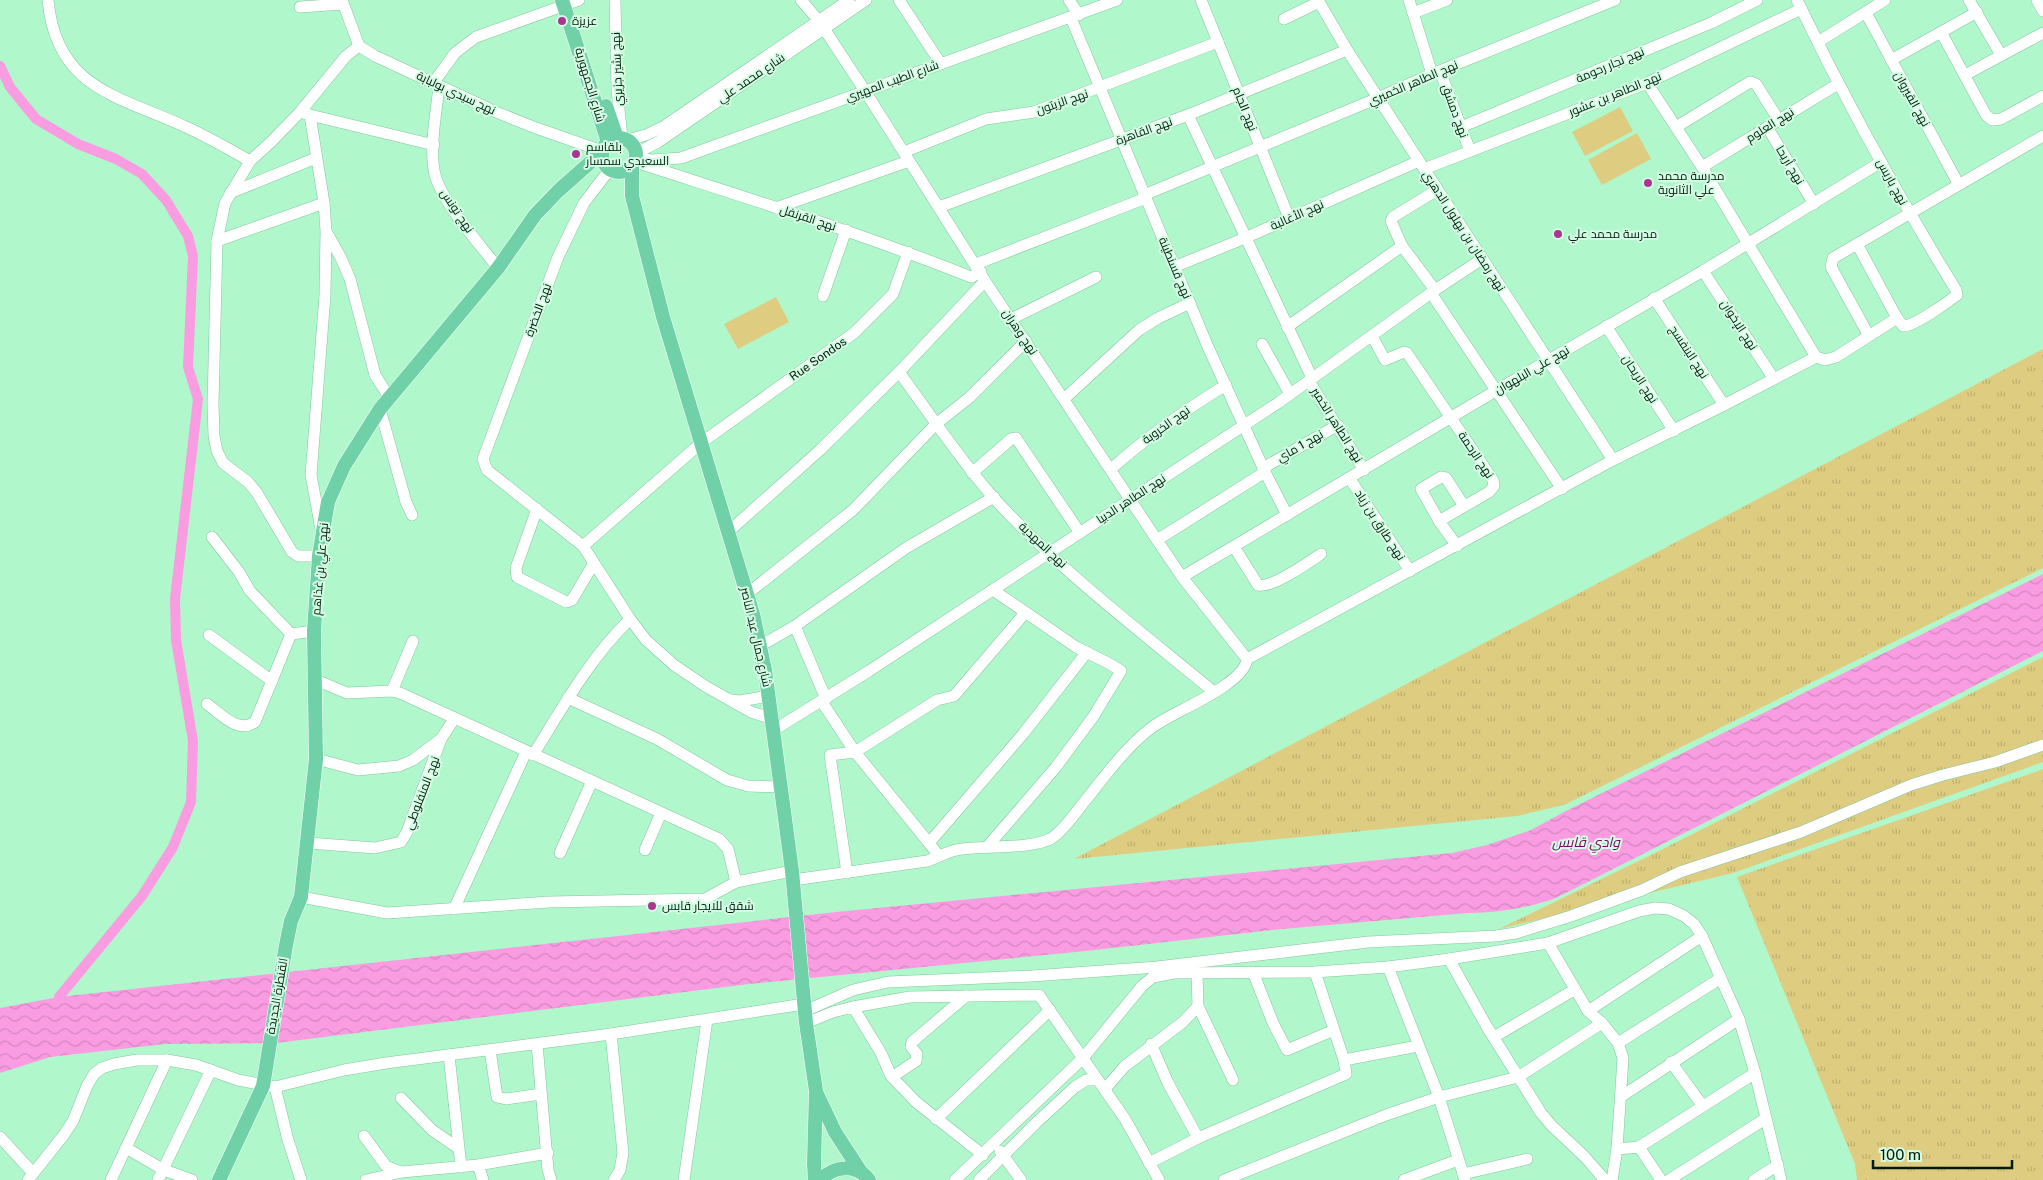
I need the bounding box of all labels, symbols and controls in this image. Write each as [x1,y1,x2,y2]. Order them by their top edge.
place label: عزيزة [572,14,597,28]
marker: عزيزة [556,15,568,27]
street label: نهج بشير جزيري [609,32,628,106]
street label: نهج نجار رحومة [1574,44,1647,87]
street label: شارع الجمهورية [571,46,608,124]
street label: شارع محمد علي [715,50,789,108]
street label: شارع الطيب المهيري [843,58,942,107]
street label: نهج الطاهر الخميري [1366,58,1461,111]
street label: نهج سيدي بولبابة [413,69,498,120]
street label: نهج الطاهر بن عشور [1566,69,1664,120]
street label: نهج القيروان [1890,69,1933,129]
street label: نهج دمشق [1438,82,1471,140]
street label: نهج الجام [1229,85,1260,134]
street label: نهج الزيتون [1034,87,1090,118]
street label: نهج العلوم [1743,105,1797,146]
street label: نهج القاهرة [1114,114,1175,149]
place label: بلقاسم السعيدي سمسار [585,140,669,171]
street label: نهج أريحا [1772,142,1808,188]
marker: بلقاسم السعيدي سمسار [570,148,582,160]
street label: نهج باريس [1873,156,1910,208]
street label: نهج رمضان بن بهلول الدهري [1417,168,1508,296]
place label: مدرسة محمد علي الثانوية [1658,169,1725,200]
marker: مدرسة محمد علي الثانوية [1642,177,1654,189]
street label: نهج تونس [436,186,477,236]
street label: نهج الأغالبة [1268,197,1326,234]
street label: نهج القرنفل [778,202,838,235]
place label: مدرسة محمد علي [1568,227,1657,244]
marker: مدرسة محمد علي [1552,228,1564,240]
street label: نهج قسنطينة [1155,235,1194,301]
street label: نهج الخضرة [522,281,555,339]
street label: نهج الإخوان [1717,297,1760,353]
street label: نهج وهران [999,306,1040,358]
street label: نهج البنفسج [1666,323,1711,382]
street label: Rue Sondos [787,334,849,384]
street label: نهج علي البلهوان [1492,343,1573,400]
street label: نهج الريحان [1618,352,1661,406]
street label: نهج الطاهر الخمير [1307,384,1366,466]
street label: نهج الخروبة [1139,403,1193,448]
street label: نهج 1 ماي [1274,427,1327,468]
street label: نهج الرحمة [1454,429,1497,482]
street label: نهج الطاهر الدبيا [1094,471,1169,527]
street label: نهج طارق بن زياد [1351,487,1408,564]
street label: نهج المهدية [1015,519,1070,572]
street label: نهج علي بن غذاهم [309,522,334,616]
street label: شارع جمال عبد الناصر [737,585,774,689]
street label: نهج المنفلوطي [402,754,445,833]
water label: وادي قابس [1552,834,1621,854]
place label: شقق للايجار قابس [662,899,754,913]
marker: شقق للايجار قابس [646,900,658,912]
street label: القنطرة الجديدة [263,957,291,1035]
scale bar [1873,1138,2012,1170]
text: 100 m [1880,1146,1921,1163]

